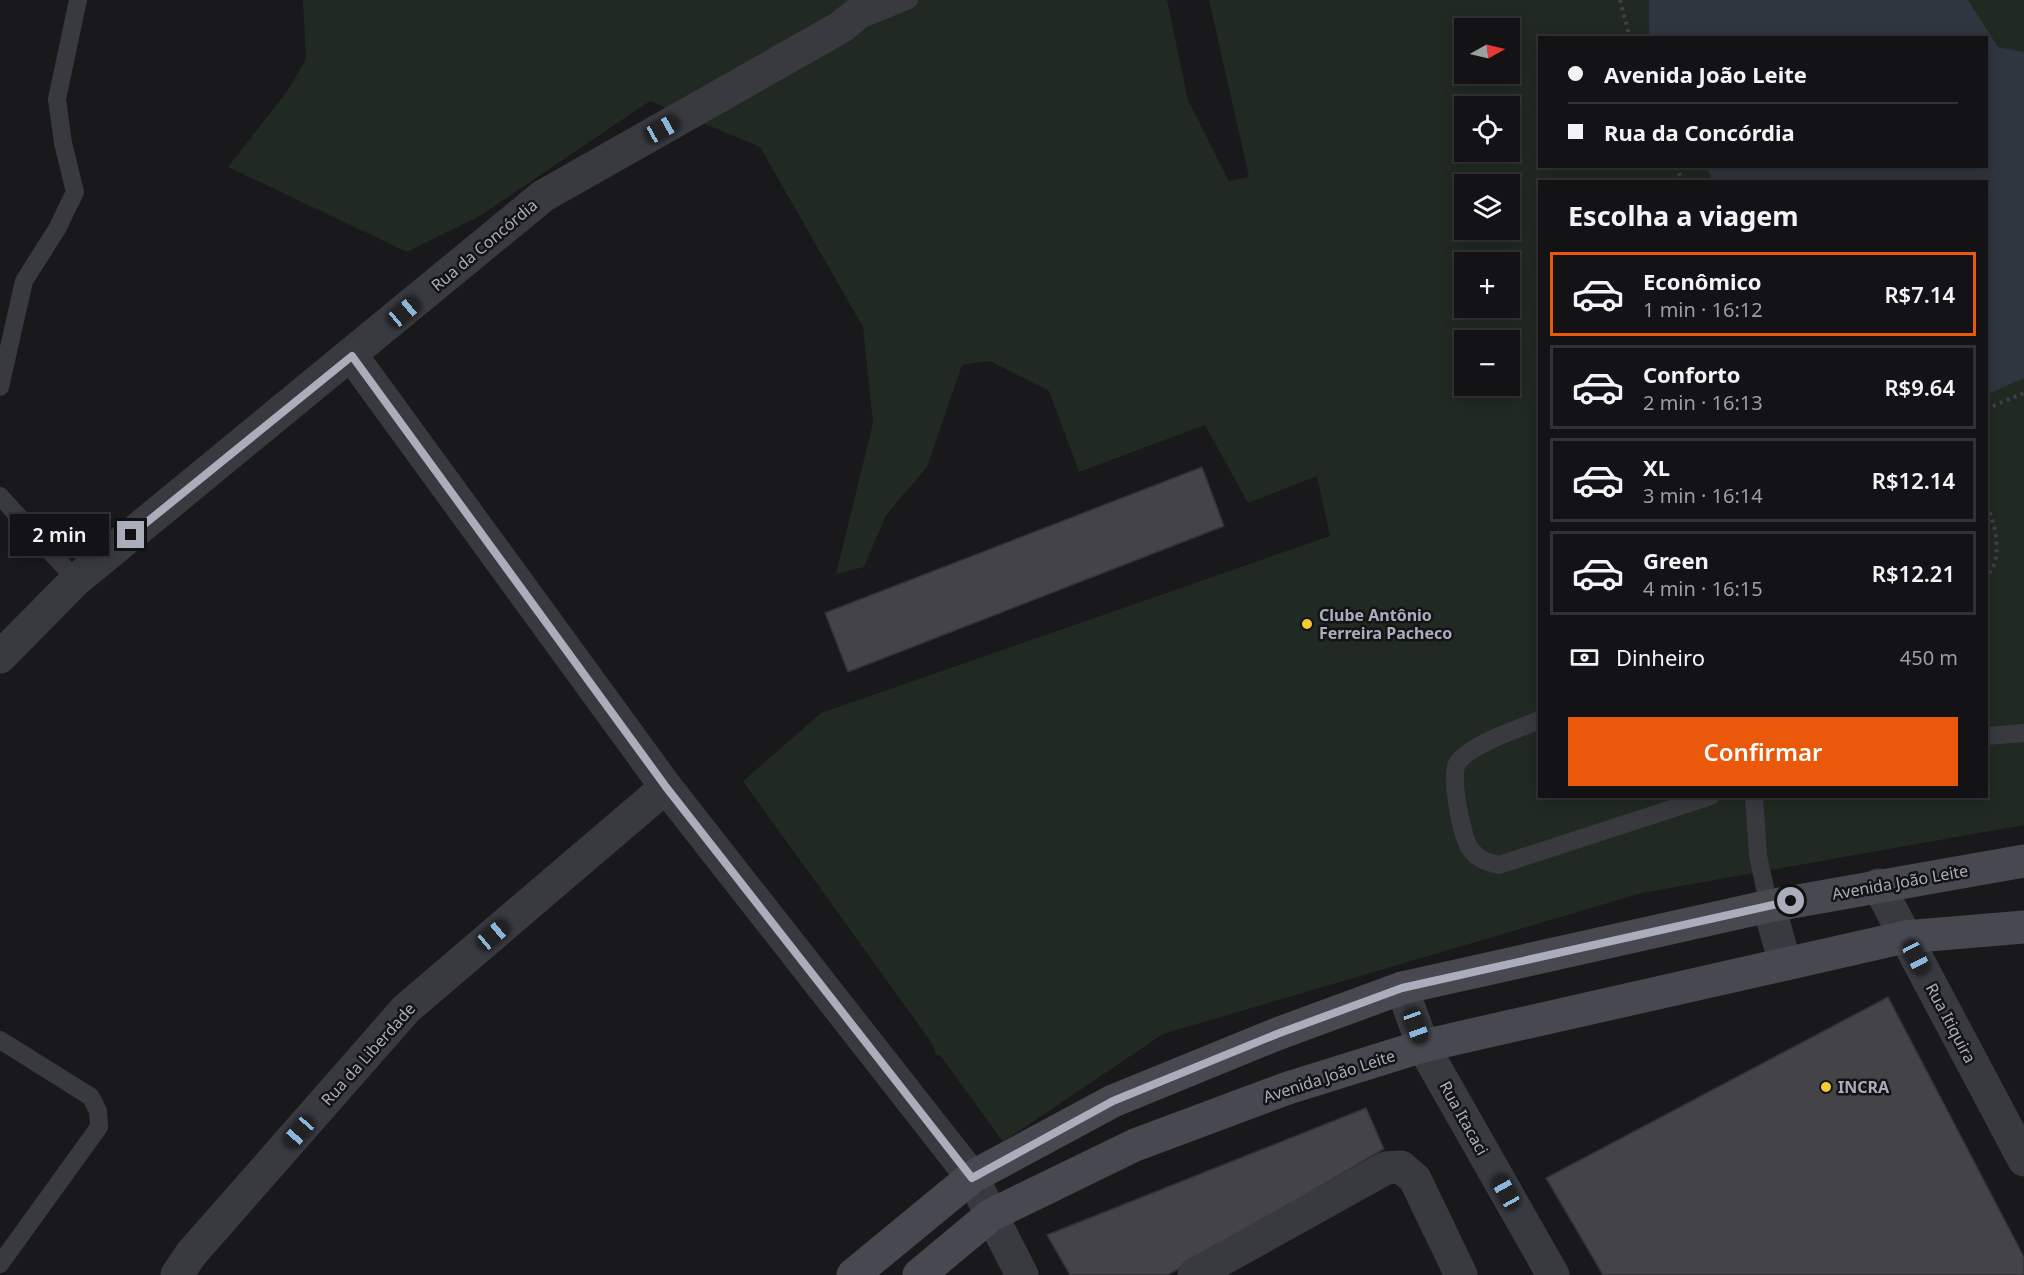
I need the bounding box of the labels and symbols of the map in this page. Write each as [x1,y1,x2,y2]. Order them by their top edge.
north arrow [1454,18,1520,84]
car [642,112,682,146]
street label: Rua da Concórdia [426,194,542,296]
car [384,294,424,330]
callout: 2 min [11,514,110,556]
route end [117,521,144,548]
place label: Clube Antônio Ferreira Pacheco [1319,604,1452,644]
marker: Clube Antônio Ferreira Pacheco [1300,617,1314,631]
street label: Avenida João Leite [1830,859,1970,905]
route start [1777,887,1804,914]
car [473,917,513,953]
car [1900,937,1932,977]
street label: Rua Itiquira [1921,979,1981,1067]
street label: Rua da Liberdade [316,998,420,1110]
car [1401,1006,1431,1046]
street label: Avenida João Leite [1260,1044,1398,1108]
place label: INCRA [1838,1076,1890,1098]
street label: Rua Itacaci [1435,1077,1493,1159]
marker: INCRA [1819,1080,1833,1094]
car [280,1113,318,1151]
car [1489,1172,1523,1212]

